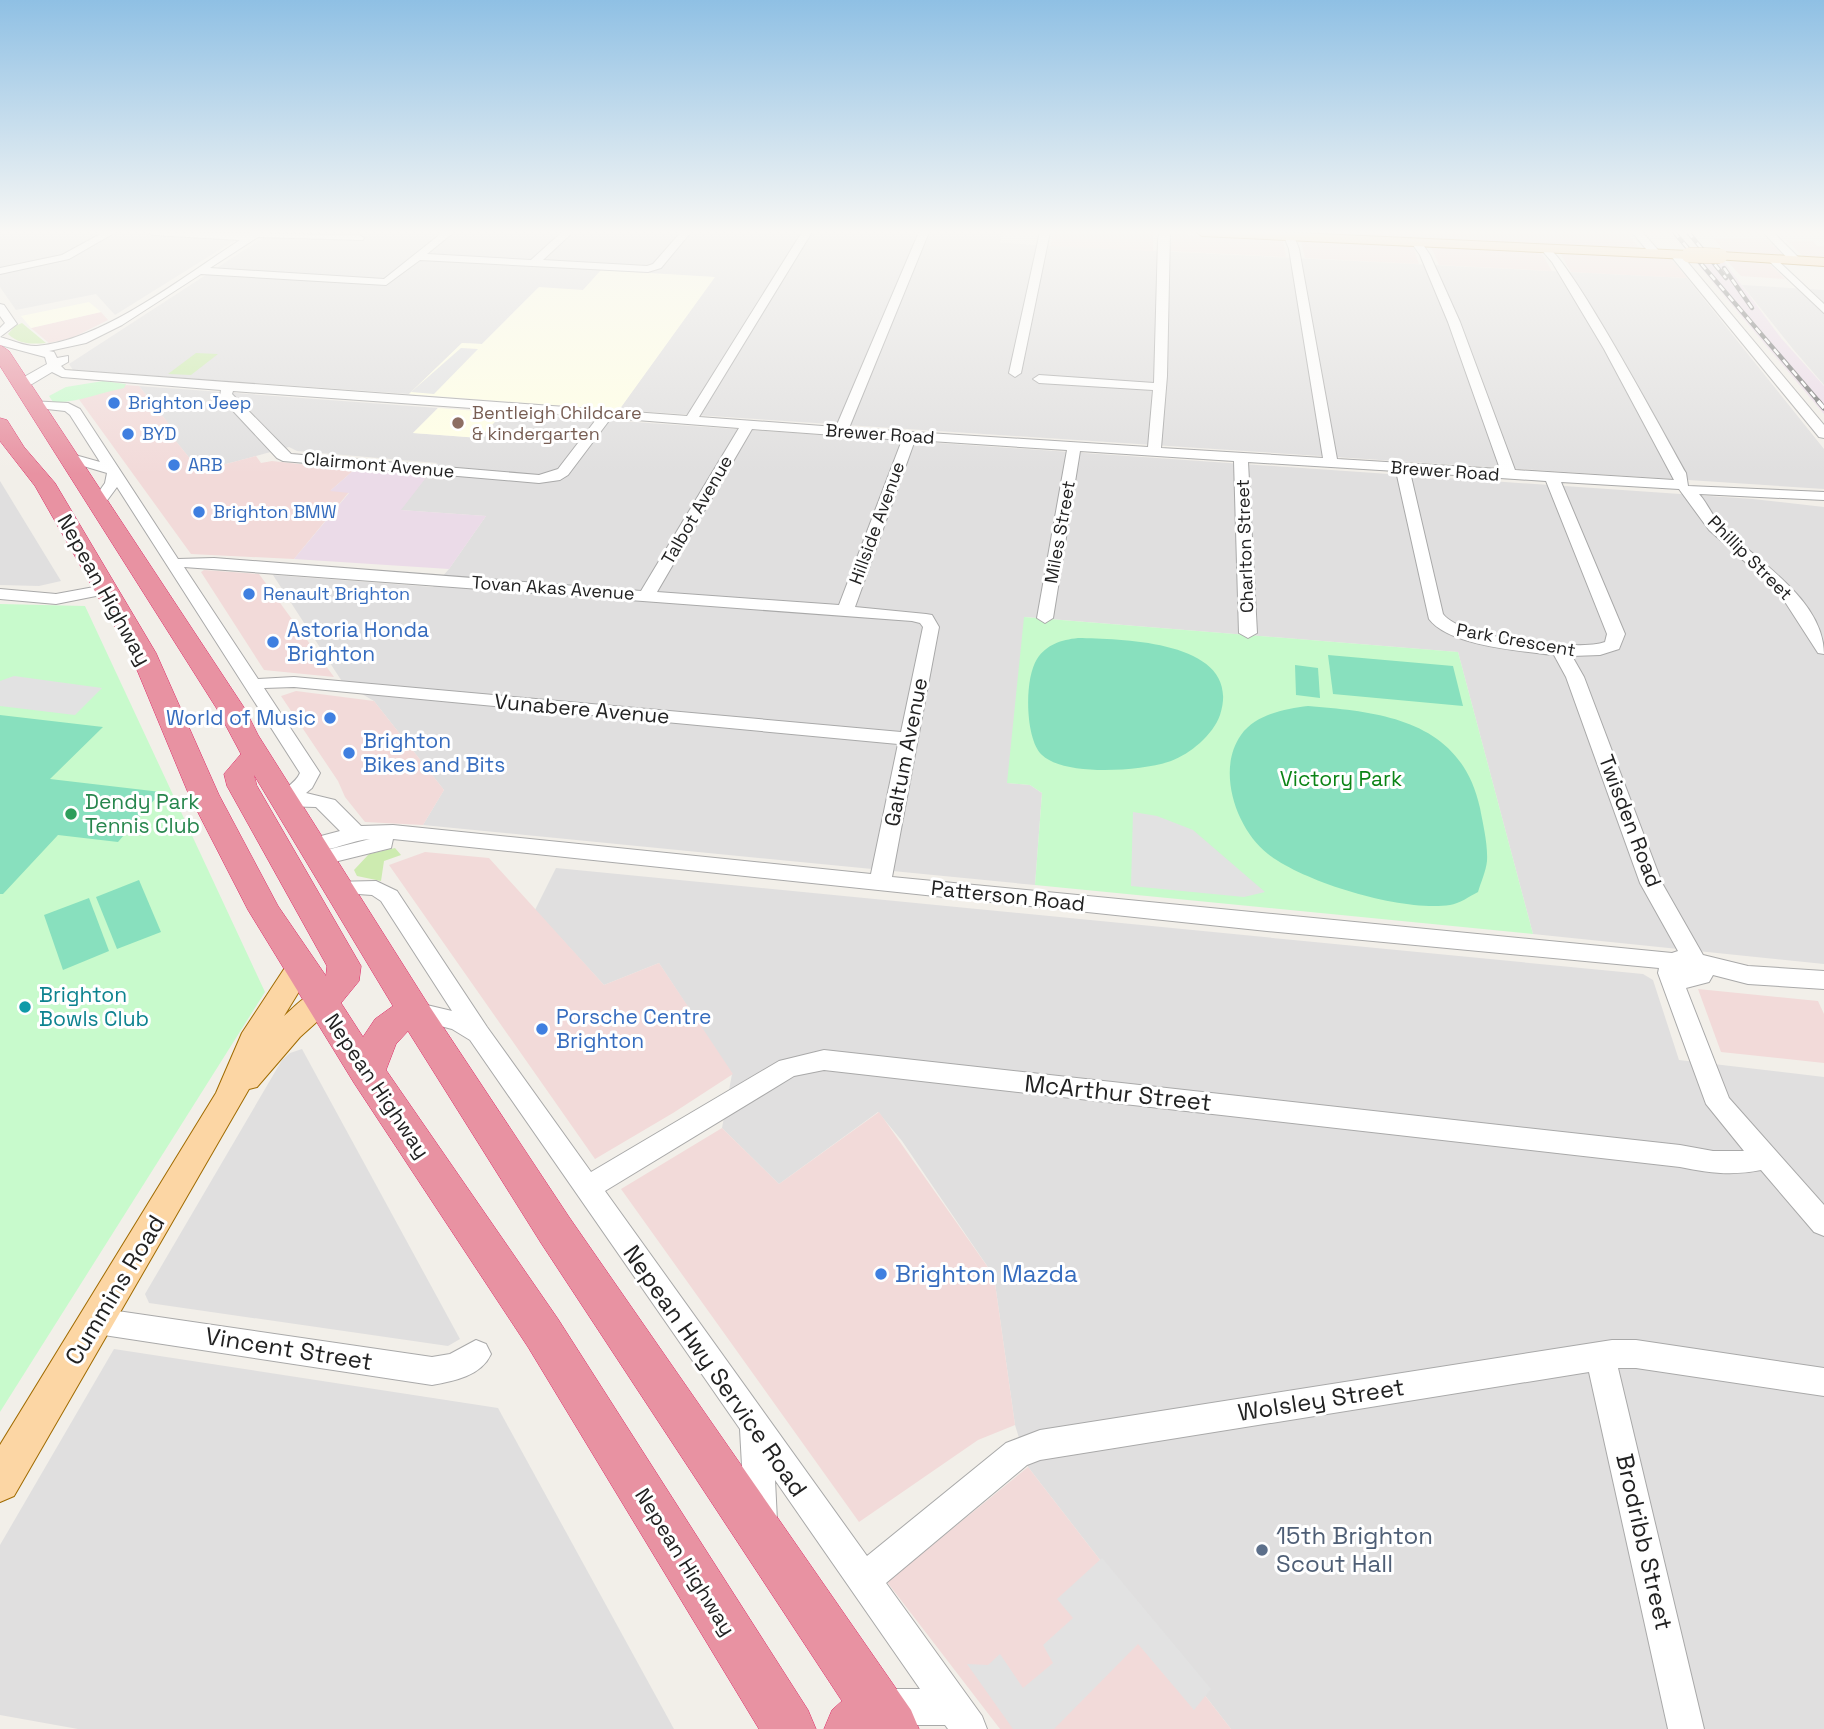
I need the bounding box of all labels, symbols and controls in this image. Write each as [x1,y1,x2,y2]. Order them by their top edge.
place label: Brighton Jeep [128,391,251,414]
marker: Brighton Jeep [106,395,122,411]
place label: Bentleigh Childcare & kindergarten [472,401,642,445]
marker: Bentleigh Childcare & kindergarten [450,415,466,431]
street label: Brewer Road [825,418,935,449]
place label: BYD [142,422,177,445]
marker: BYD [120,426,136,442]
street label: Clairmont Avenue [303,446,455,483]
street label: Talbot Avenue [656,451,737,568]
place label: ARB [188,453,223,476]
street label: Brewer Road [1390,455,1500,486]
marker: ARB [166,457,182,473]
street label: Hillside Avenue [844,458,909,587]
street label: Miles Street [1039,479,1080,585]
street label: Charlton Street [1231,479,1258,613]
place label: Brighton BMW [213,500,337,523]
marker: Brighton BMW [191,504,207,520]
street label: Nepean Highway [52,509,157,670]
street label: Phillip Street [1703,510,1798,605]
street label: Tovan Akas Avenue [471,570,635,605]
place label: Renault Brighton [263,582,410,605]
marker: Renault Brighton [241,586,257,602]
place label: Astoria Honda Brighton [287,616,429,667]
street label: Park Crescent [1455,618,1578,661]
marker: Astoria Honda Brighton [265,634,281,650]
street label: Galtum Avenue [878,675,933,829]
street label: Vunabere Avenue [493,687,671,730]
place label: World of Music [166,704,316,731]
marker: World of Music [322,710,338,726]
place label: Brighton Bikes and Bits [363,727,505,778]
marker: Brighton Bikes and Bits [341,745,357,761]
street label: Twisden Road [1593,751,1668,891]
park label: Victory Park [1280,765,1402,792]
place label: Dendy Park Tennis Club [85,788,200,839]
marker: Dendy Park Tennis Club [63,806,79,822]
street label: Patterson Road [930,874,1086,917]
place label: Brighton Bowls Club [39,981,149,1032]
marker: Brighton Bowls Club [17,999,33,1015]
place label: Porsche Centre Brighton [556,1003,711,1054]
street label: Nepean Highway [319,1008,436,1163]
marker: Porsche Centre Brighton [534,1021,550,1037]
street label: McArthur Street [1023,1067,1213,1118]
street label: Cummins Road [58,1209,172,1370]
street label: Nepean Hwy Service Road [616,1239,814,1503]
place label: Brighton Mazda [895,1258,1078,1289]
marker: Brighton Mazda [873,1266,889,1282]
street label: Vincent Street [203,1320,375,1377]
street label: Wolsley Street [1235,1371,1406,1428]
street label: Brodribb Street [1609,1451,1680,1633]
street label: Nepean Highway [629,1483,742,1641]
place label: 15th Brighton Scout Hall [1276,1520,1433,1579]
marker: 15th Brighton Scout Hall [1254,1542,1270,1558]

